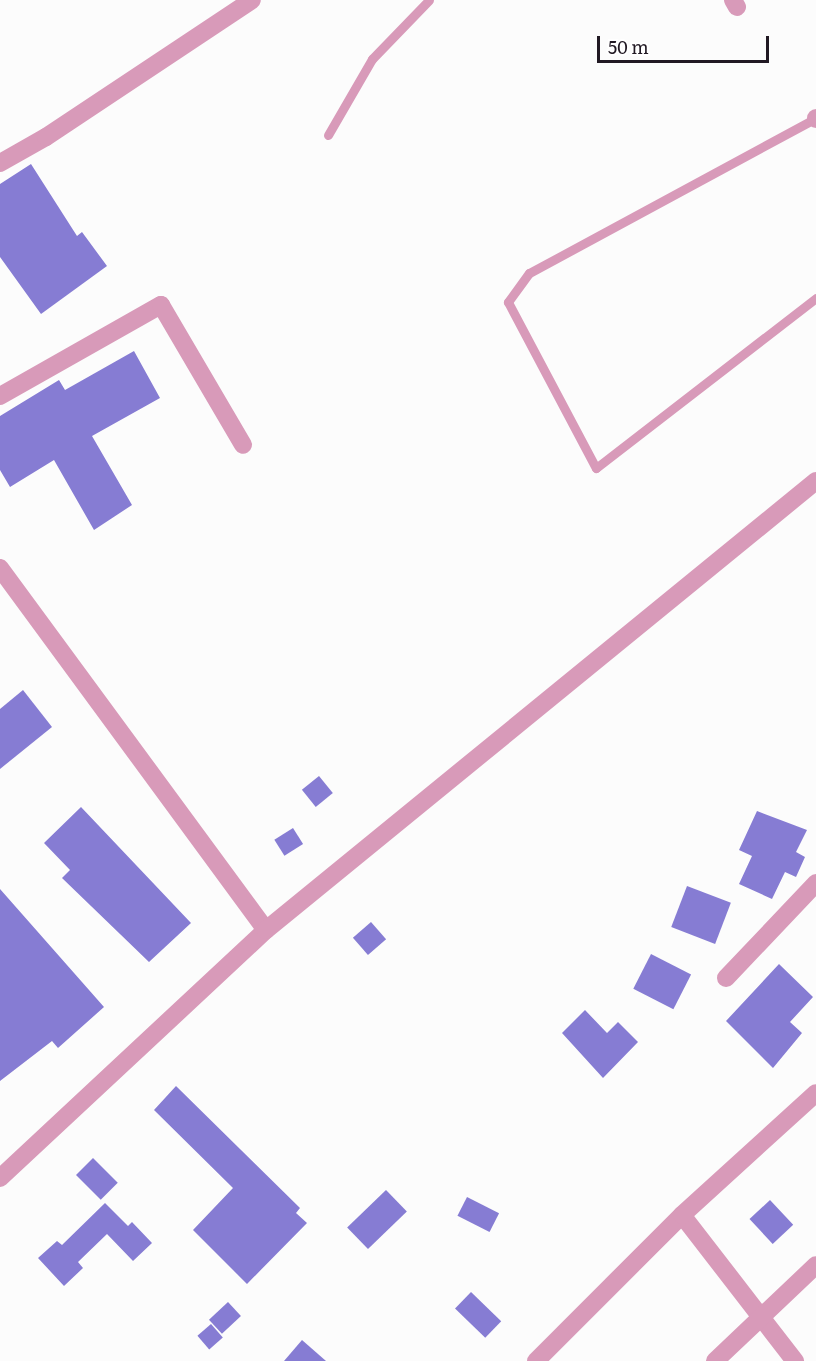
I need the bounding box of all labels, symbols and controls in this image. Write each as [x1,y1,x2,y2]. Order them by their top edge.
scale bar [600,24,772,62]
text: 50 m [608,33,649,60]

